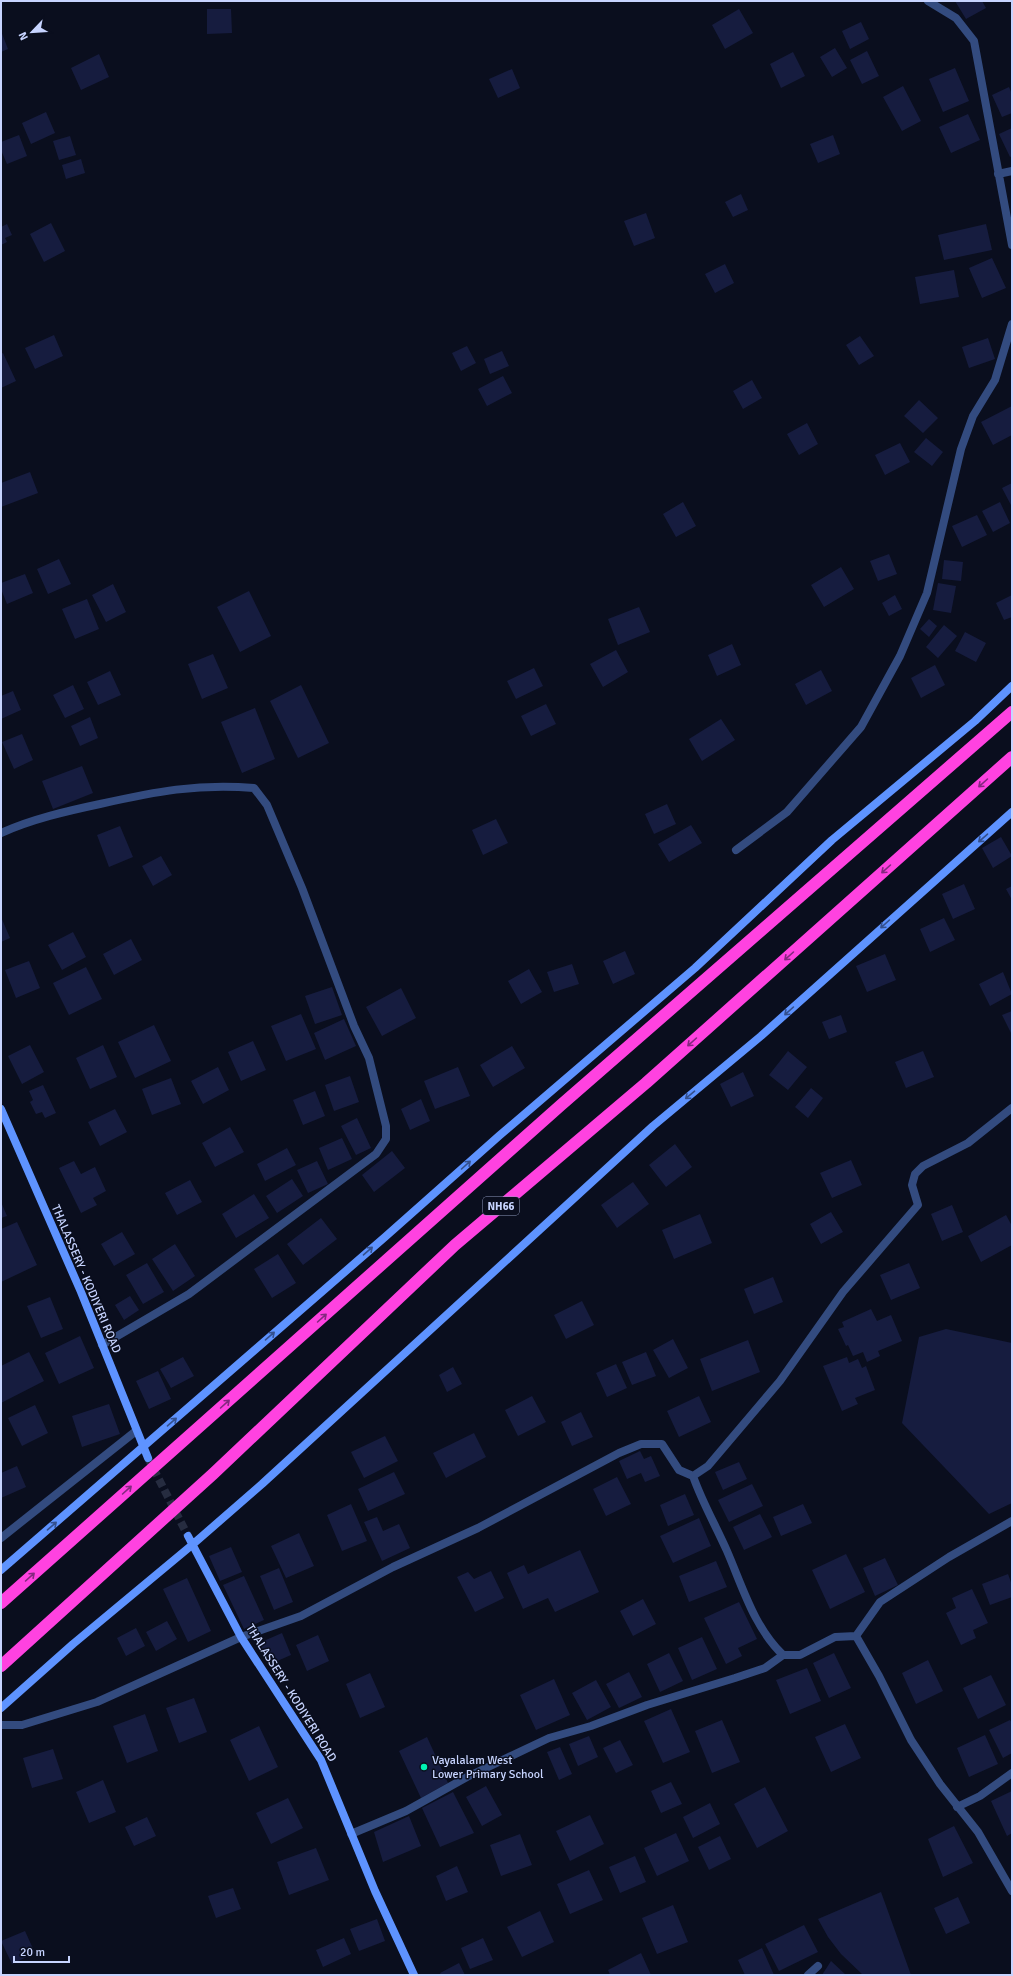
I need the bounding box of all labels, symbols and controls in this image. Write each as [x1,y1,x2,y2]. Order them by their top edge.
north arrow [12,12,52,52]
text: N [16,30,31,42]
one-way arrow [978,778,988,787]
one-way arrow [977,833,988,842]
one-way arrow [881,864,891,874]
one-way arrow [881,919,891,928]
one-way arrow [784,951,794,960]
one-way arrow [784,1006,794,1016]
one-way arrow [687,1038,697,1047]
one-way arrow [685,1091,695,1100]
one-way arrow [461,1160,471,1170]
road number: NH66 [483,1197,519,1215]
street label: THALASSERY - KODIYERI ROAD [48,1203,124,1356]
one-way arrow [363,1247,374,1256]
one-way arrow [317,1313,327,1322]
one-way arrow [265,1332,275,1341]
one-way arrow [219,1400,229,1409]
one-way arrow [167,1417,177,1426]
one-way arrow [122,1486,133,1495]
one-way arrow [46,1521,57,1530]
one-way arrow [25,1572,35,1581]
street label: THALASSERY - KODIYERI ROAD [242,1621,340,1765]
place label: Vayalalam West Lower Primary School [432,1753,544,1782]
marker: Vayalalam West Lower Primary School [419,1762,429,1772]
scale bar [14,1938,69,1964]
text: 20 m [20,1945,45,1960]

